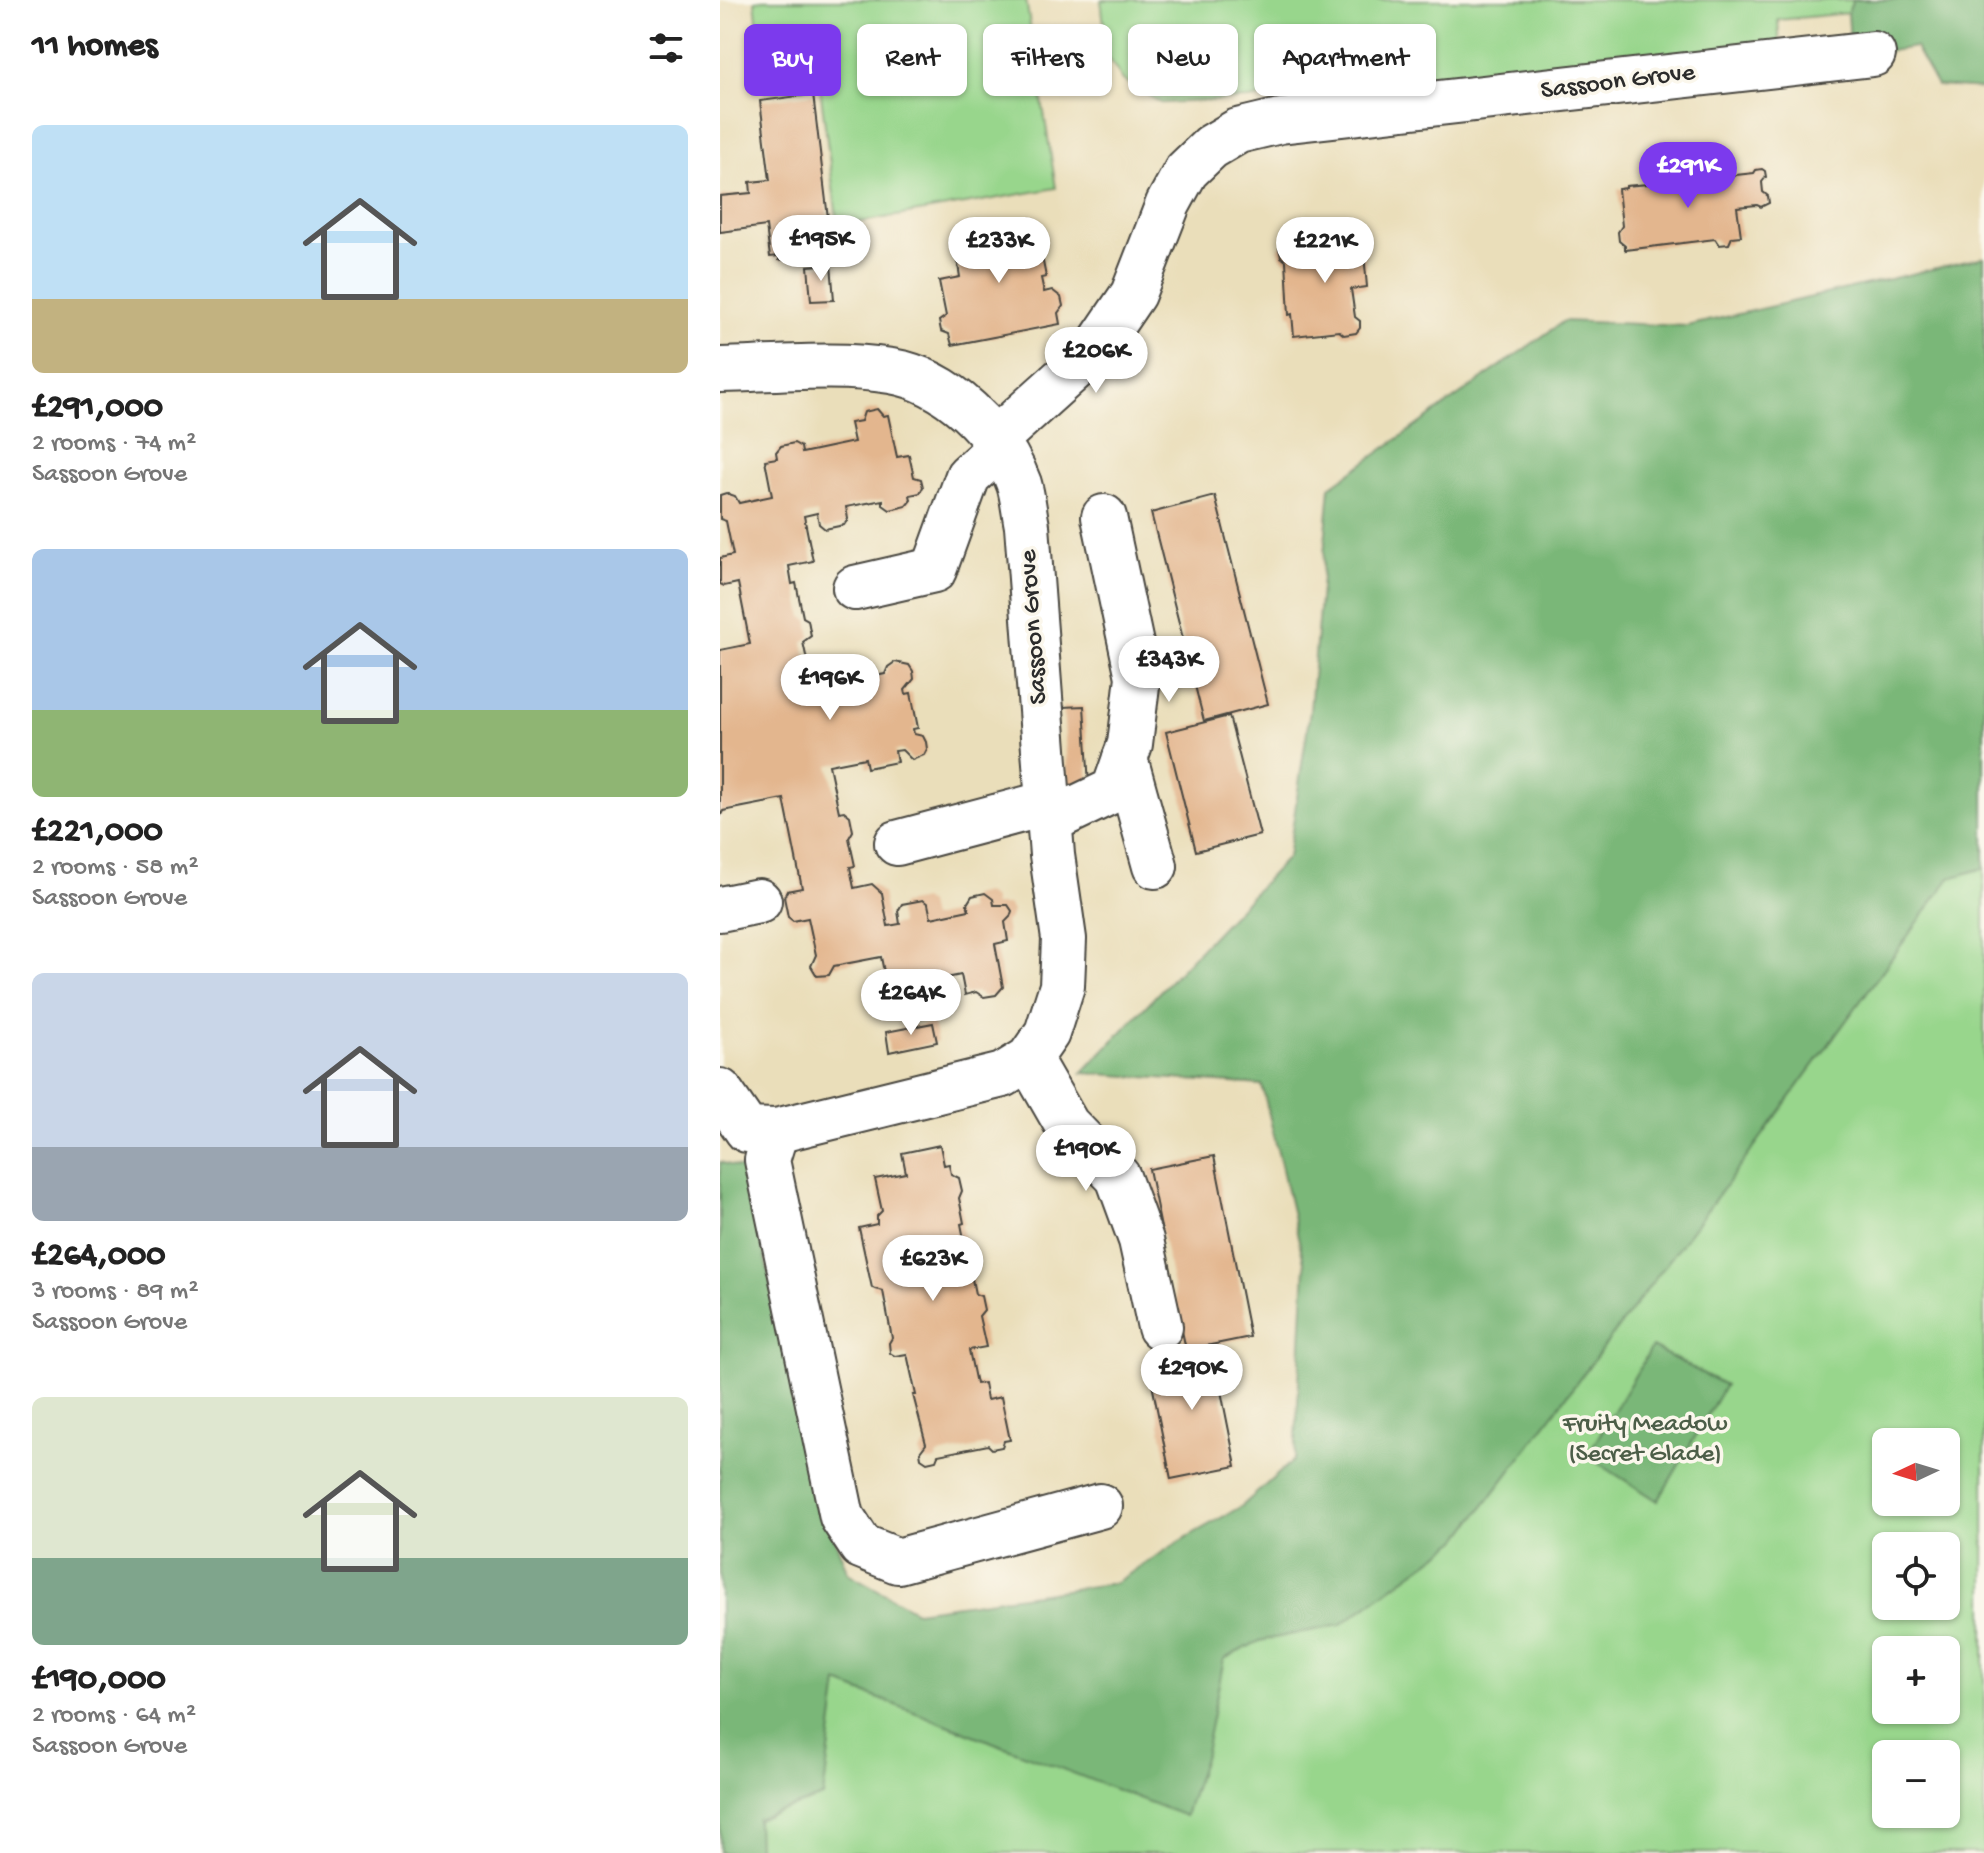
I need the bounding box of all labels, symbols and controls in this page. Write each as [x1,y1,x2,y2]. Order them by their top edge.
chip: Buy [744,24,841,96]
chip: Rent [857,24,967,96]
chip: Filters [983,24,1112,96]
chip: New [1128,24,1238,96]
chip: Apartment [1254,24,1436,96]
icon: filters [644,26,688,70]
text: 11 homes [32,28,158,68]
street label: Sassoon Grove [1539,58,1697,108]
pin: £291K [1632,142,1744,210]
text: £291K [1657,152,1719,183]
icon: home [288,177,432,321]
pin: £195K [765,215,877,283]
pin: £233K [943,217,1055,285]
pin: £221K [1269,217,1381,285]
text: £195K [789,225,853,256]
text: £233K [966,227,1032,258]
text: £221K [1294,227,1356,258]
pin: £206K [1040,327,1152,395]
text: £206K [1063,337,1129,368]
text: £291,000 [32,389,163,429]
text: 2 rooms · 74 m² [32,429,196,460]
text: Sassoon Grove [32,460,187,491]
street label: Sassoon Grove [1014,548,1056,705]
icon: home [288,601,432,745]
pin: £343K [1113,636,1225,704]
text: £343K [1136,646,1202,677]
pin: £196K [774,654,886,722]
text: £196K [799,664,861,695]
text: £221,000 [32,813,163,853]
text: 2 rooms · 58 m² [32,853,198,884]
text: Sassoon Grove [32,884,187,915]
pin: £264K [855,969,967,1037]
text: £264K [879,979,943,1010]
icon: home [288,1025,432,1169]
pin: £190K [1030,1125,1142,1193]
text: £190K [1054,1135,1118,1166]
pin: £623K [877,1235,989,1303]
text: £264,000 [32,1237,166,1277]
text: £623K [900,1245,966,1276]
text: 3 rooms · 89 m² [32,1277,199,1308]
text: Sassoon Grove [32,1308,187,1339]
pin: £290K [1136,1344,1248,1412]
text: £290K [1159,1354,1225,1385]
park label: Fruity Meadow (Secret Glade) [1562,1410,1727,1471]
north arrow [1872,1428,1960,1516]
map controls [1872,1428,1960,1828]
icon: home [288,1449,432,1593]
button: locate [1872,1532,1960,1620]
button: + [1872,1636,1960,1724]
text: £190,000 [32,1661,166,1701]
text: 2 rooms · 64 m² [32,1701,196,1732]
text: Sassoon Grove [32,1732,187,1763]
button: − [1872,1740,1960,1828]

